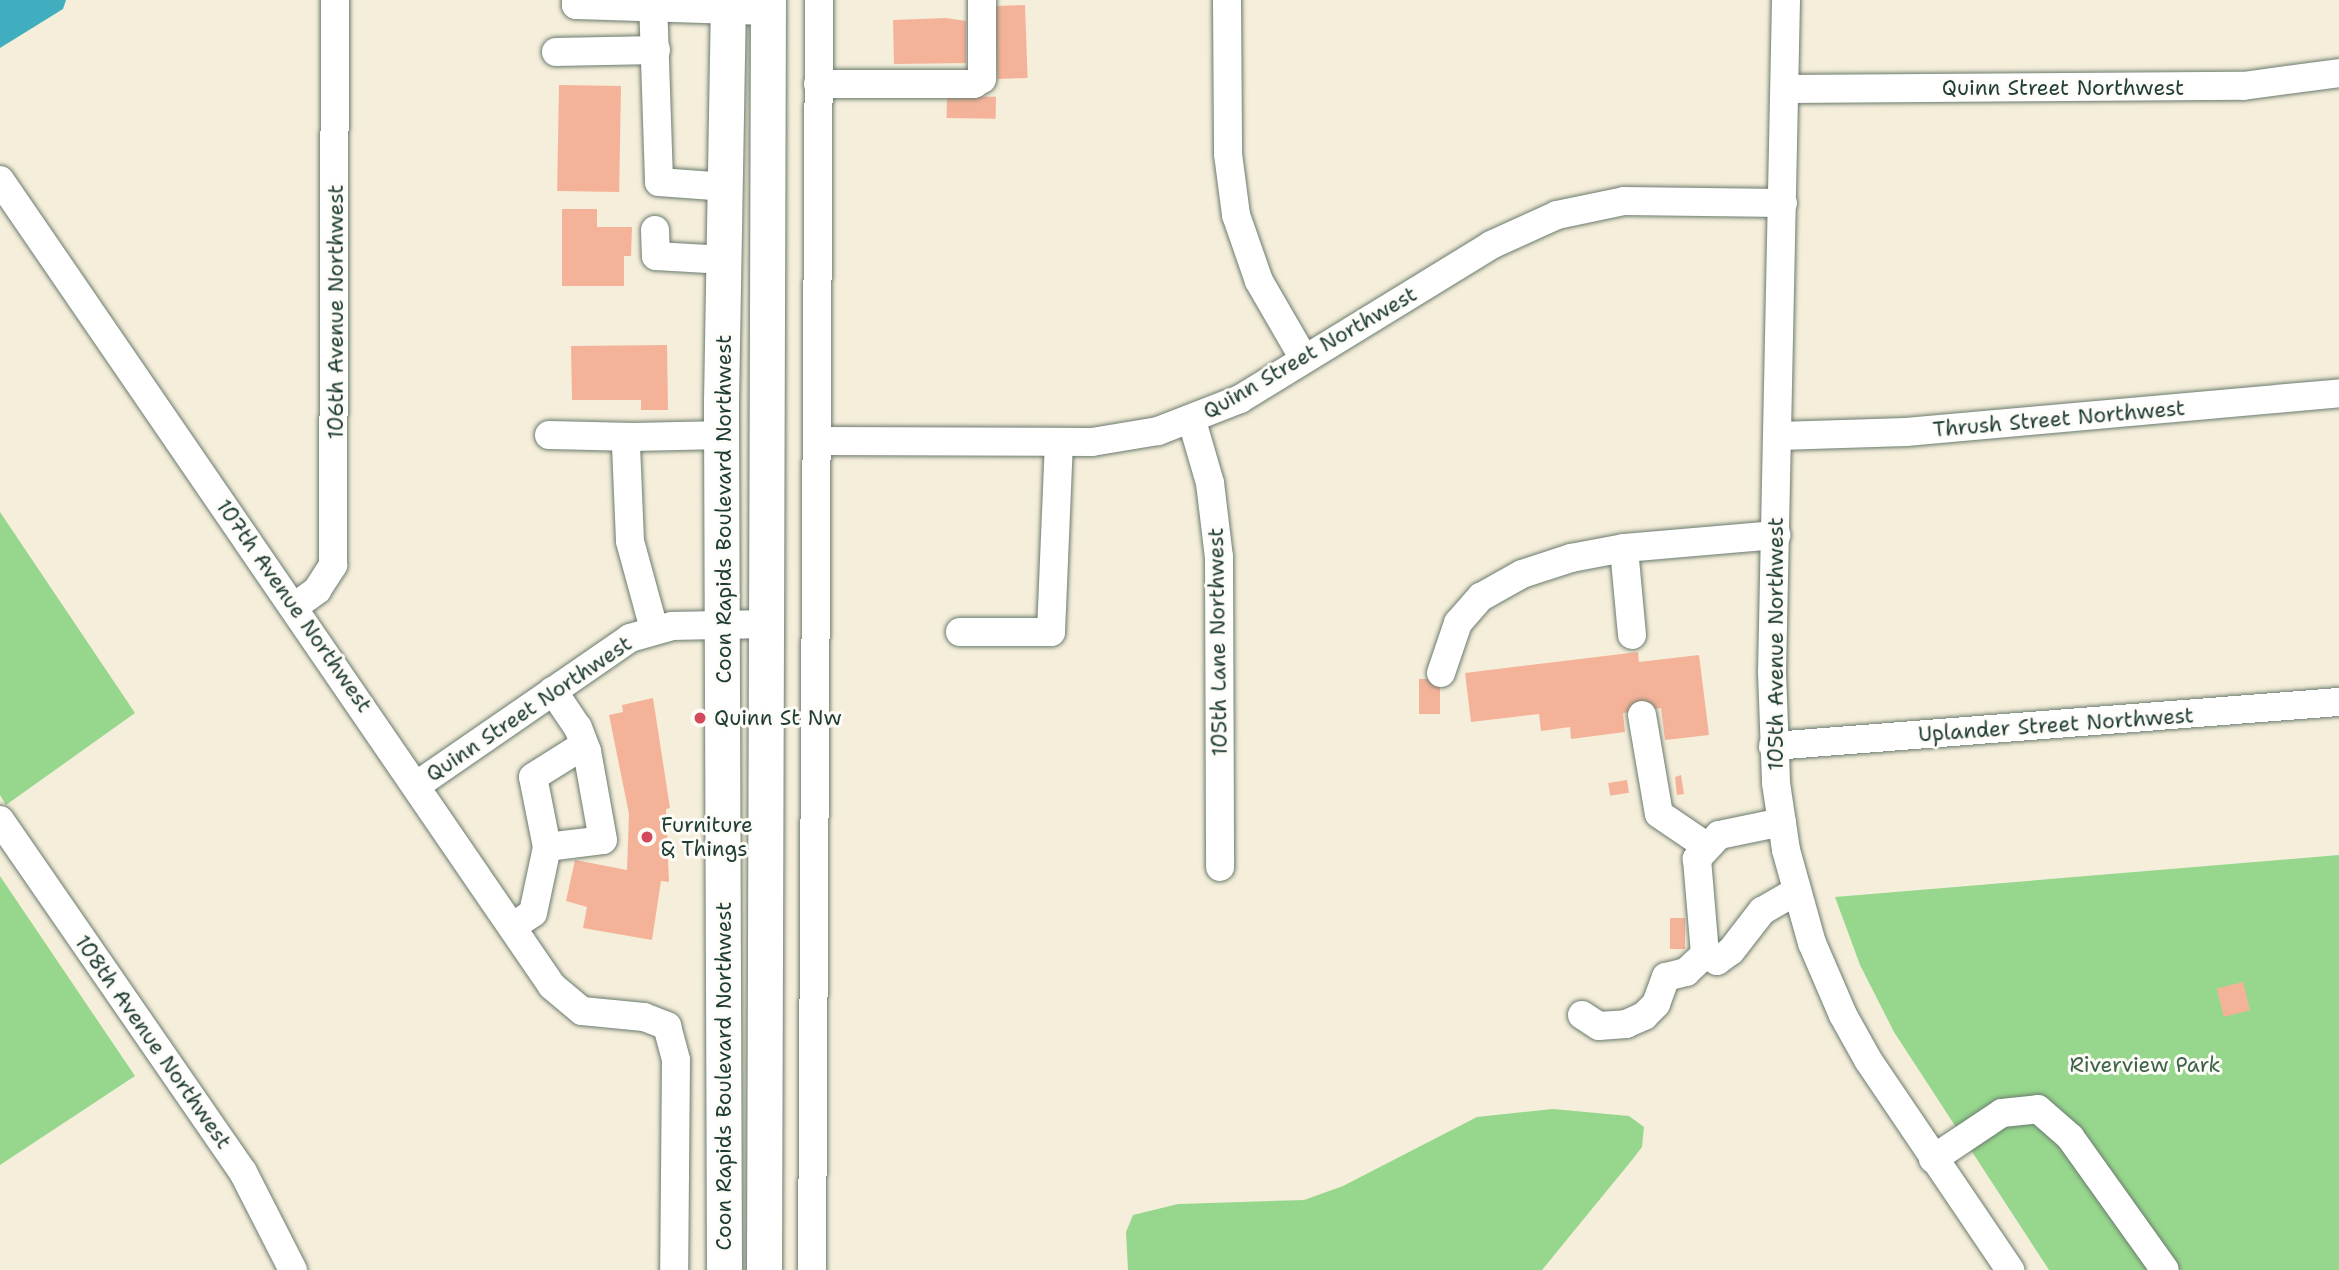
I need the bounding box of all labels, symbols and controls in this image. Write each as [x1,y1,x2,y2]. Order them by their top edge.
street label: Quinn Street Northwest [1942,75,2184,101]
street label: 106th Avenue Northwest [323,185,349,439]
street label: Quinn Street Northwest [1199,282,1421,424]
street label: Coon Rapids Boulevard Northwest [711,335,737,683]
street label: Thrush Street Northwest [1932,395,2186,443]
street label: 107th Avenue Northwest [211,495,377,717]
street label: 105th Avenue Northwest [1763,517,1789,771]
street label: 105th Lane Northwest [1203,528,1233,756]
street label: Quinn Street Northwest [421,631,637,787]
street label: Uplander Street Northwest [1917,703,2195,747]
place label: Quinn St Nw [714,705,842,731]
marker: Quinn St Nw [692,710,708,726]
place label: Furniture & Things [661,812,753,862]
marker: Furniture & Things [639,829,655,845]
street label: Coon Rapids Boulevard Northwest [711,902,737,1250]
street label: 108th Avenue Northwest [70,930,236,1154]
park label: Riverview Park [2069,1052,2221,1078]

